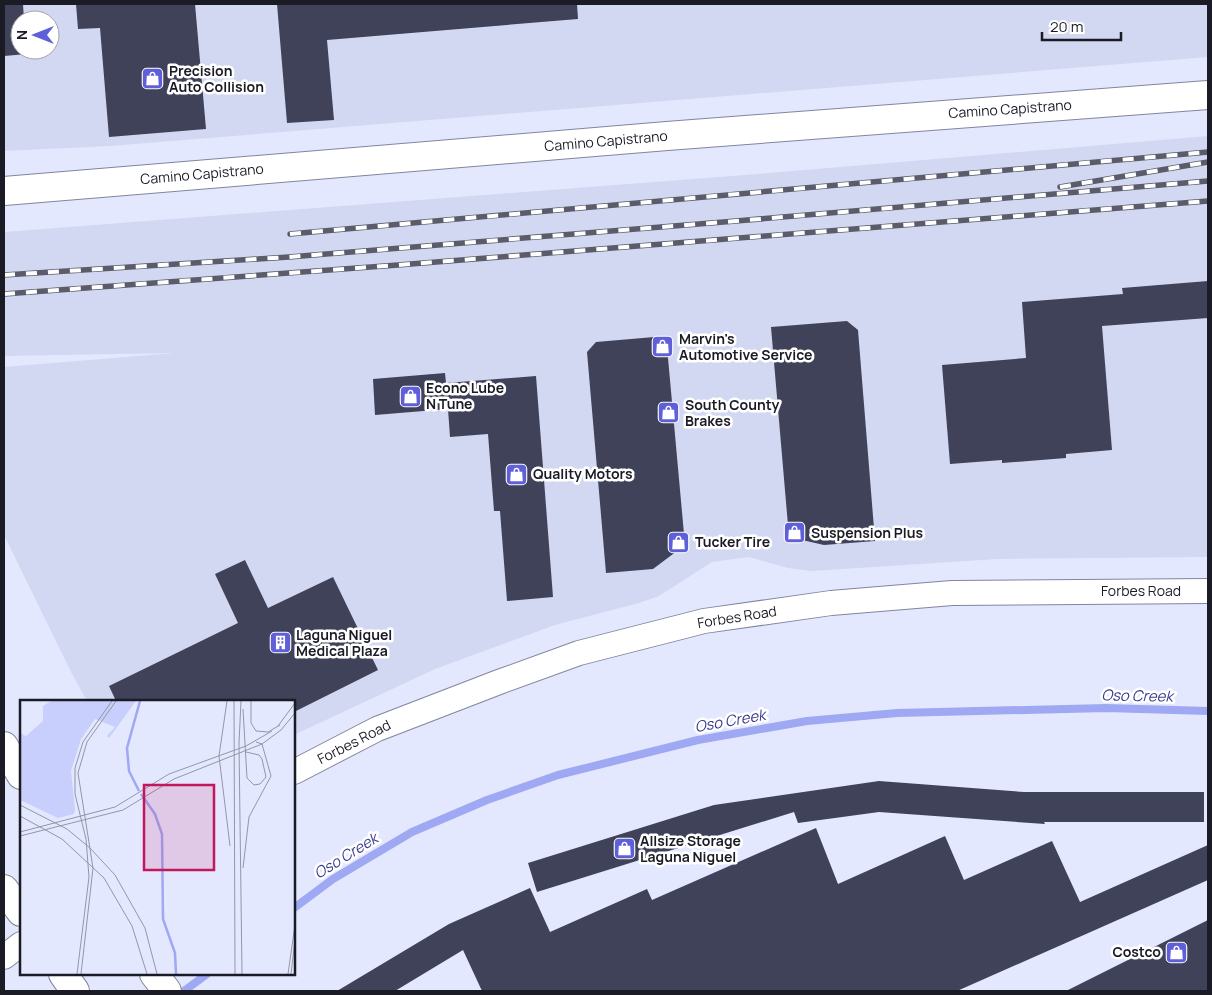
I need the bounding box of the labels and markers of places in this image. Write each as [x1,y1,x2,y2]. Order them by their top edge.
place label: Precision Auto Collision [169,61,264,96]
shop icon: Precision Auto Collision [141,67,165,91]
place label: Marvin's Automotive Service [679,329,812,364]
shop icon: Marvin's Automotive Service [651,335,675,359]
place label: Econo Lube N Tune [426,378,504,413]
shop icon: Econo Lube N Tune [398,384,422,408]
place label: South County Brakes [685,395,780,430]
shop icon: South County Brakes [657,401,681,425]
shop icon: Quality Motors [505,462,529,486]
place label: Quality Motors [533,464,633,483]
shop icon: Suspension Plus [783,521,807,545]
place label: Suspension Plus [811,523,923,542]
shop icon: Tucker Tire [667,530,691,554]
place label: Tucker Tire [695,532,770,551]
place label: Laguna Niguel Medical Plaza [296,625,392,660]
building icon: Laguna Niguel Medical Plaza [268,631,292,655]
place label: Allsize Storage Laguna Niguel [640,831,741,866]
shop icon: Allsize Storage Laguna Niguel [612,837,636,861]
shop icon: Costco [1165,940,1189,964]
place label: Costco [1112,942,1161,961]

